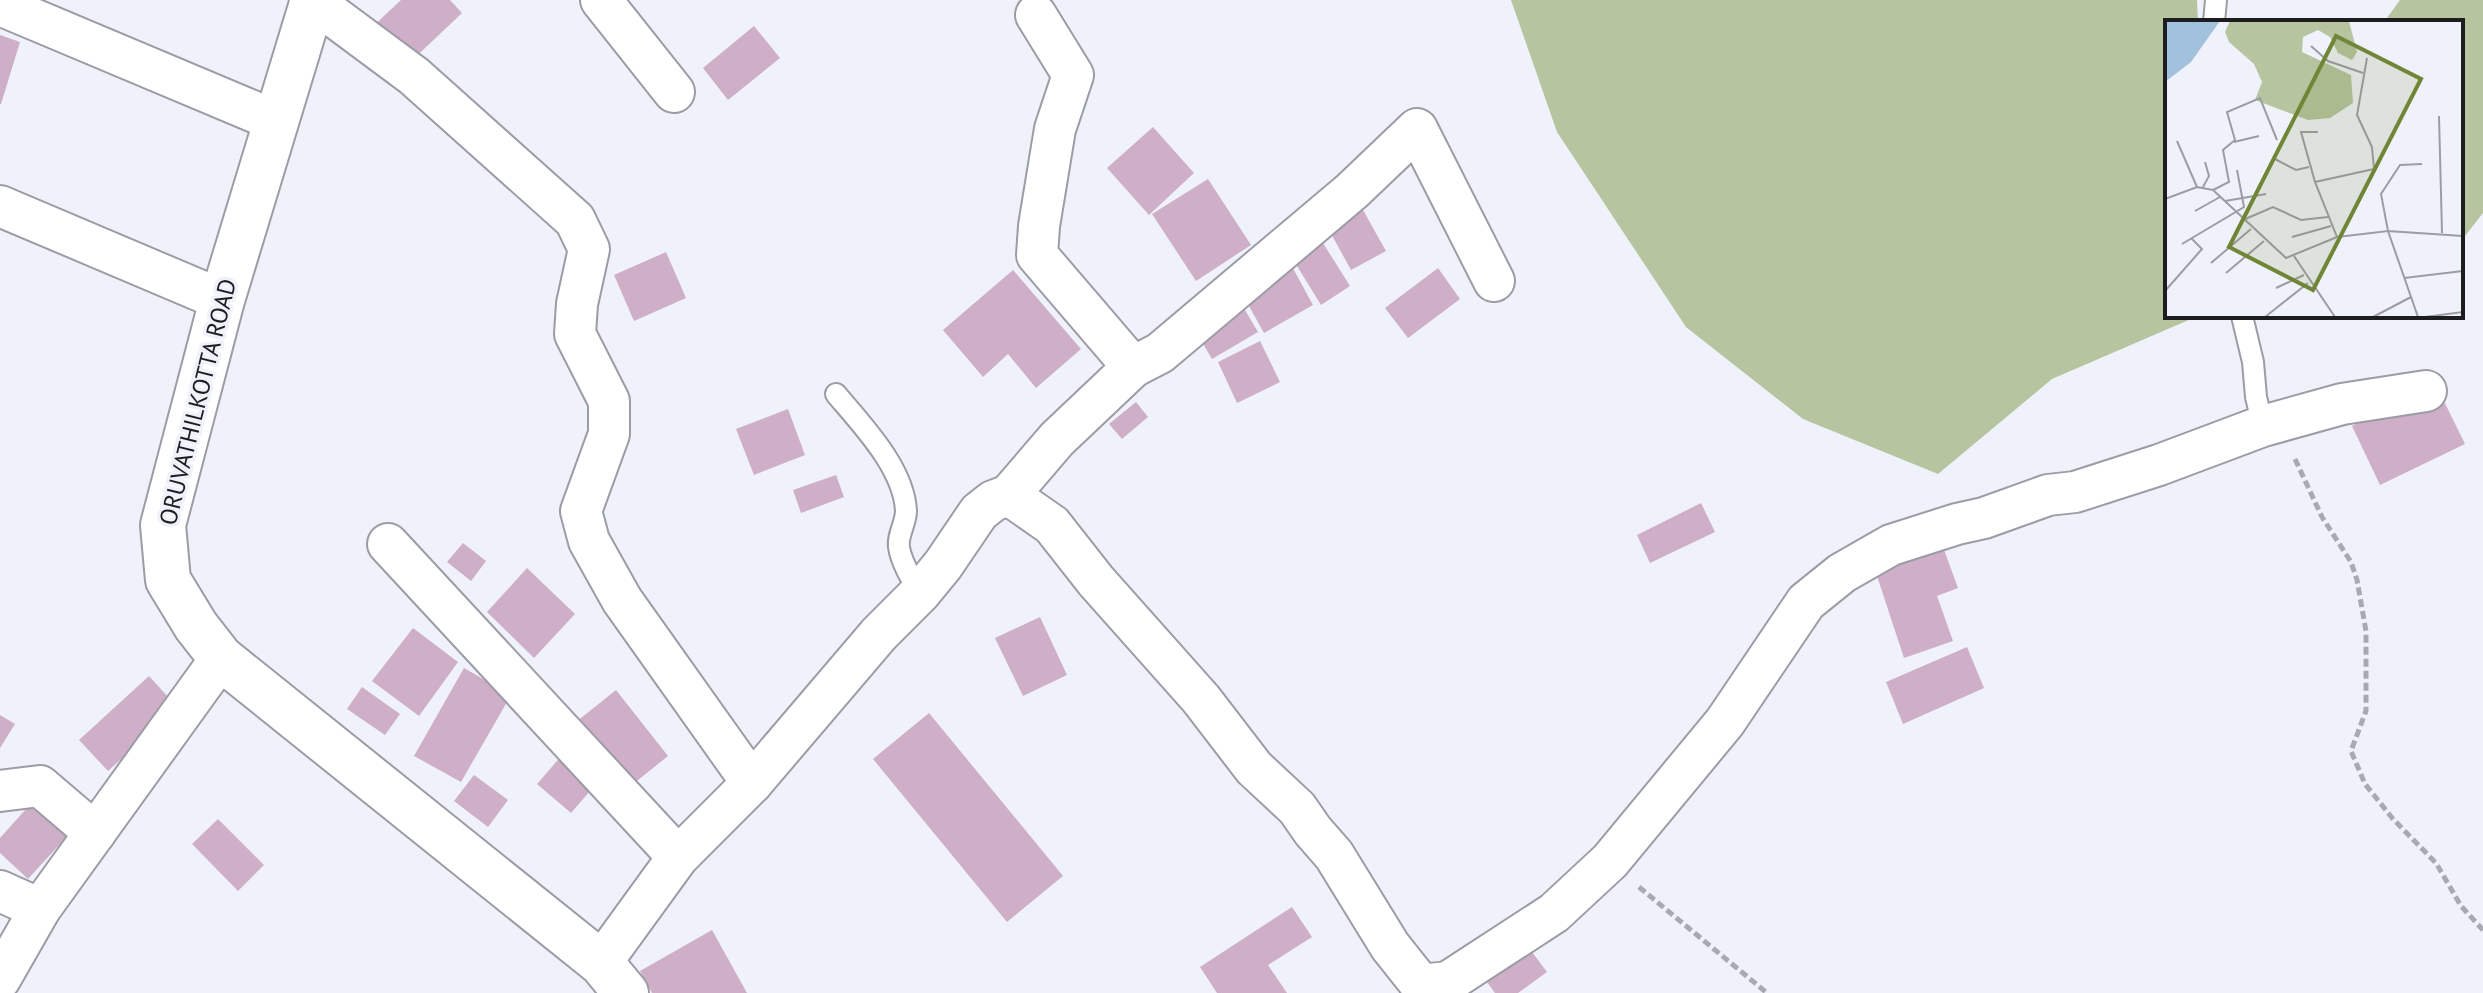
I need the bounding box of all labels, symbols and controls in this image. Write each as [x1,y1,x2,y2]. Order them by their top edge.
inset map [2165,20,2463,318]
street label: ORUVATHILKOTTA ROAD [152,276,243,528]

